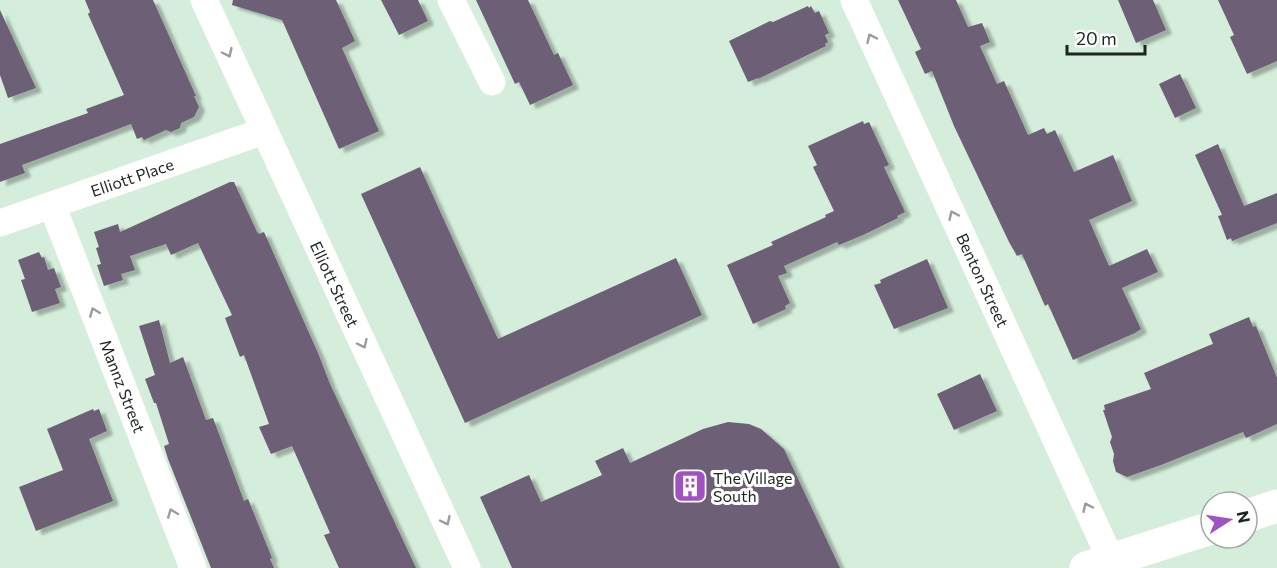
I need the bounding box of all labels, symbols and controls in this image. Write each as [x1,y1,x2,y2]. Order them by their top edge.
scale bar [1067,18,1145,56]
text: 20 m [1076,27,1117,49]
one-way arrow [866,34,878,45]
one-way arrow [221,47,233,58]
street label: Elliott Place [88,154,176,200]
one-way arrow [948,211,960,222]
street label: Benton Street [953,230,1013,330]
street label: Elliott Street [307,238,363,330]
one-way arrow [88,307,101,318]
street label: Mannz Street [97,337,150,436]
one-way arrow [356,338,368,349]
building icon: The Village South [672,468,708,504]
place label: The Village South [713,468,792,505]
north arrow [1199,490,1259,550]
one-way arrow [1082,502,1094,513]
one-way arrow [166,509,179,519]
text: N [1234,509,1255,525]
one-way arrow [439,515,451,526]

